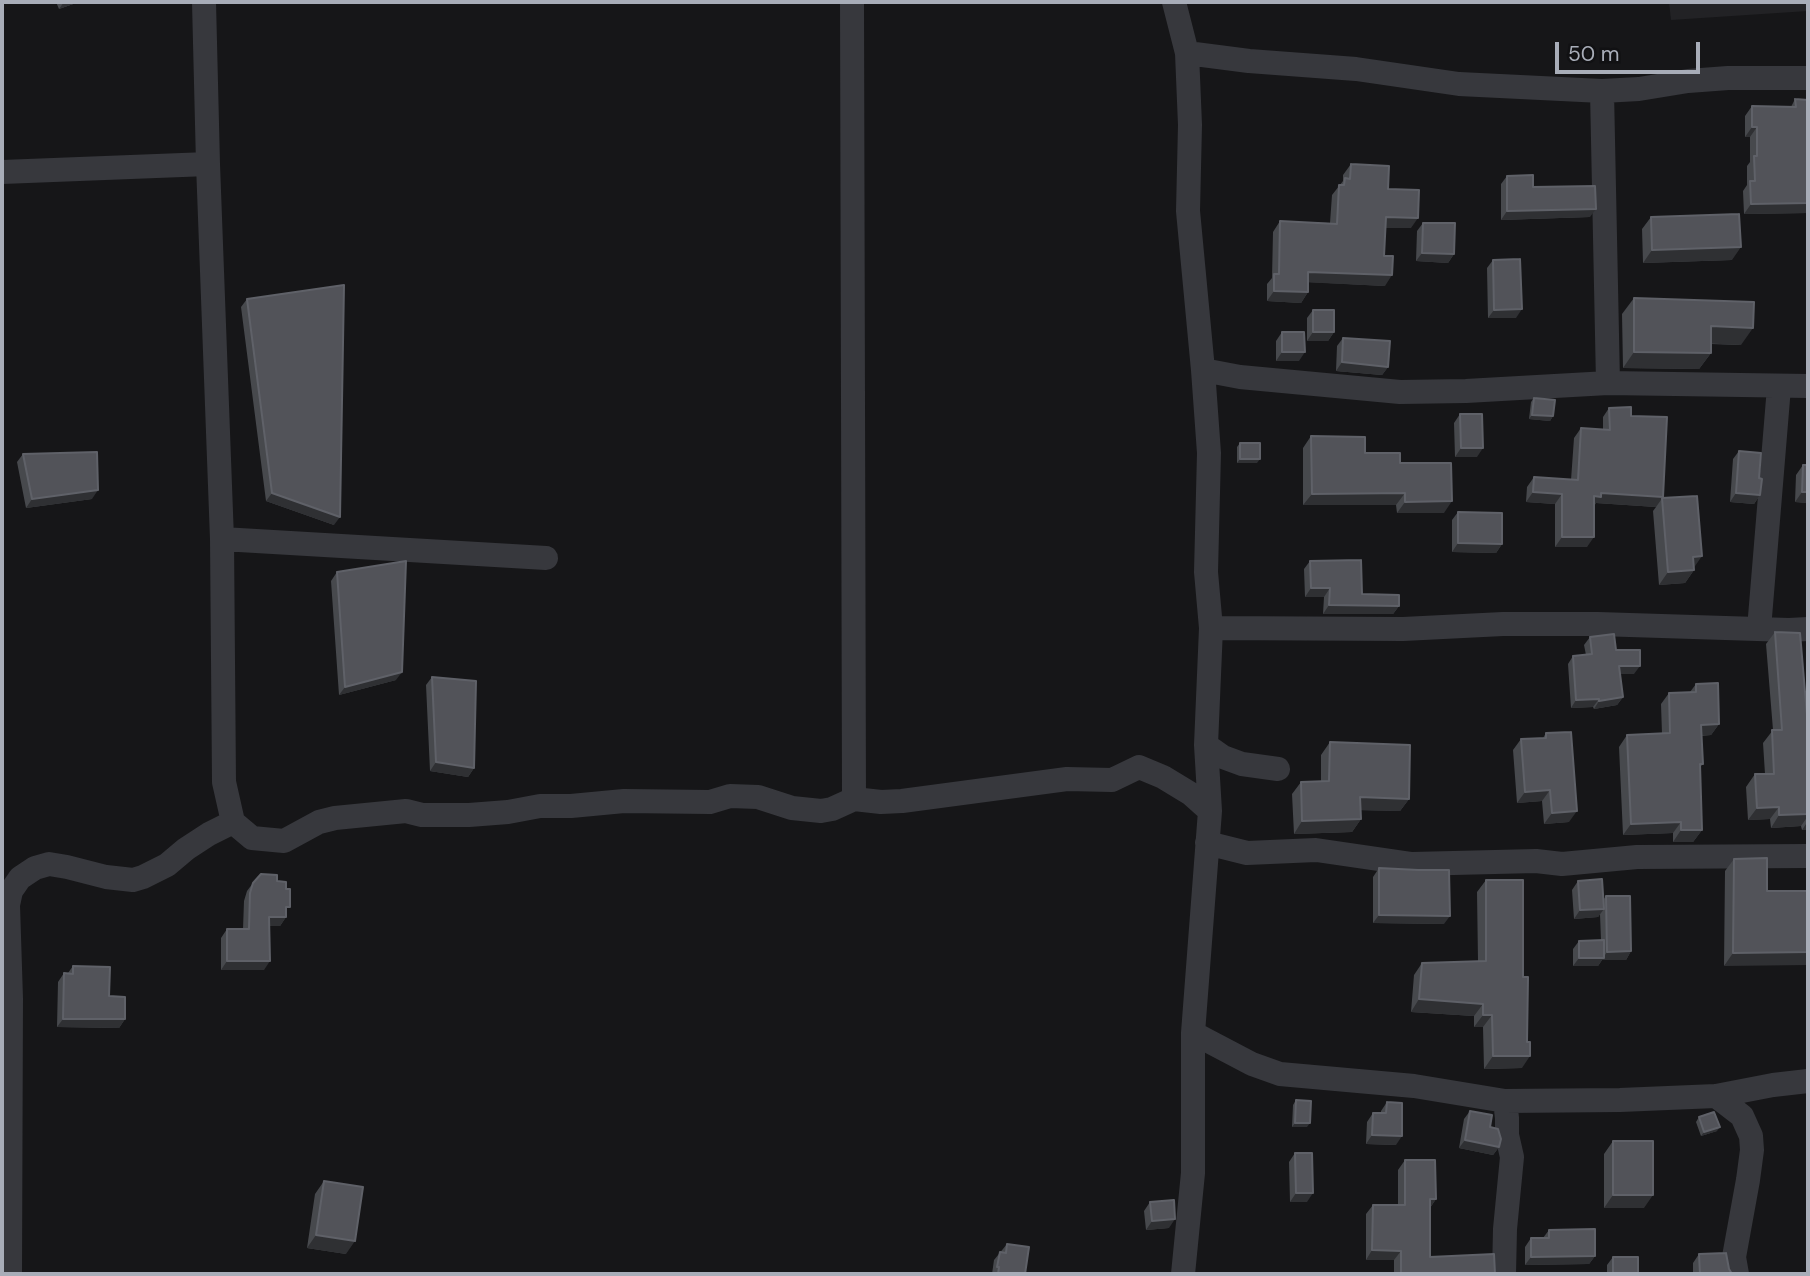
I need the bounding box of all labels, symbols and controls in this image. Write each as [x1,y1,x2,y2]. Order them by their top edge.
scale bar [1558,28,1703,72]
text: 50 m [1568,40,1619,68]

